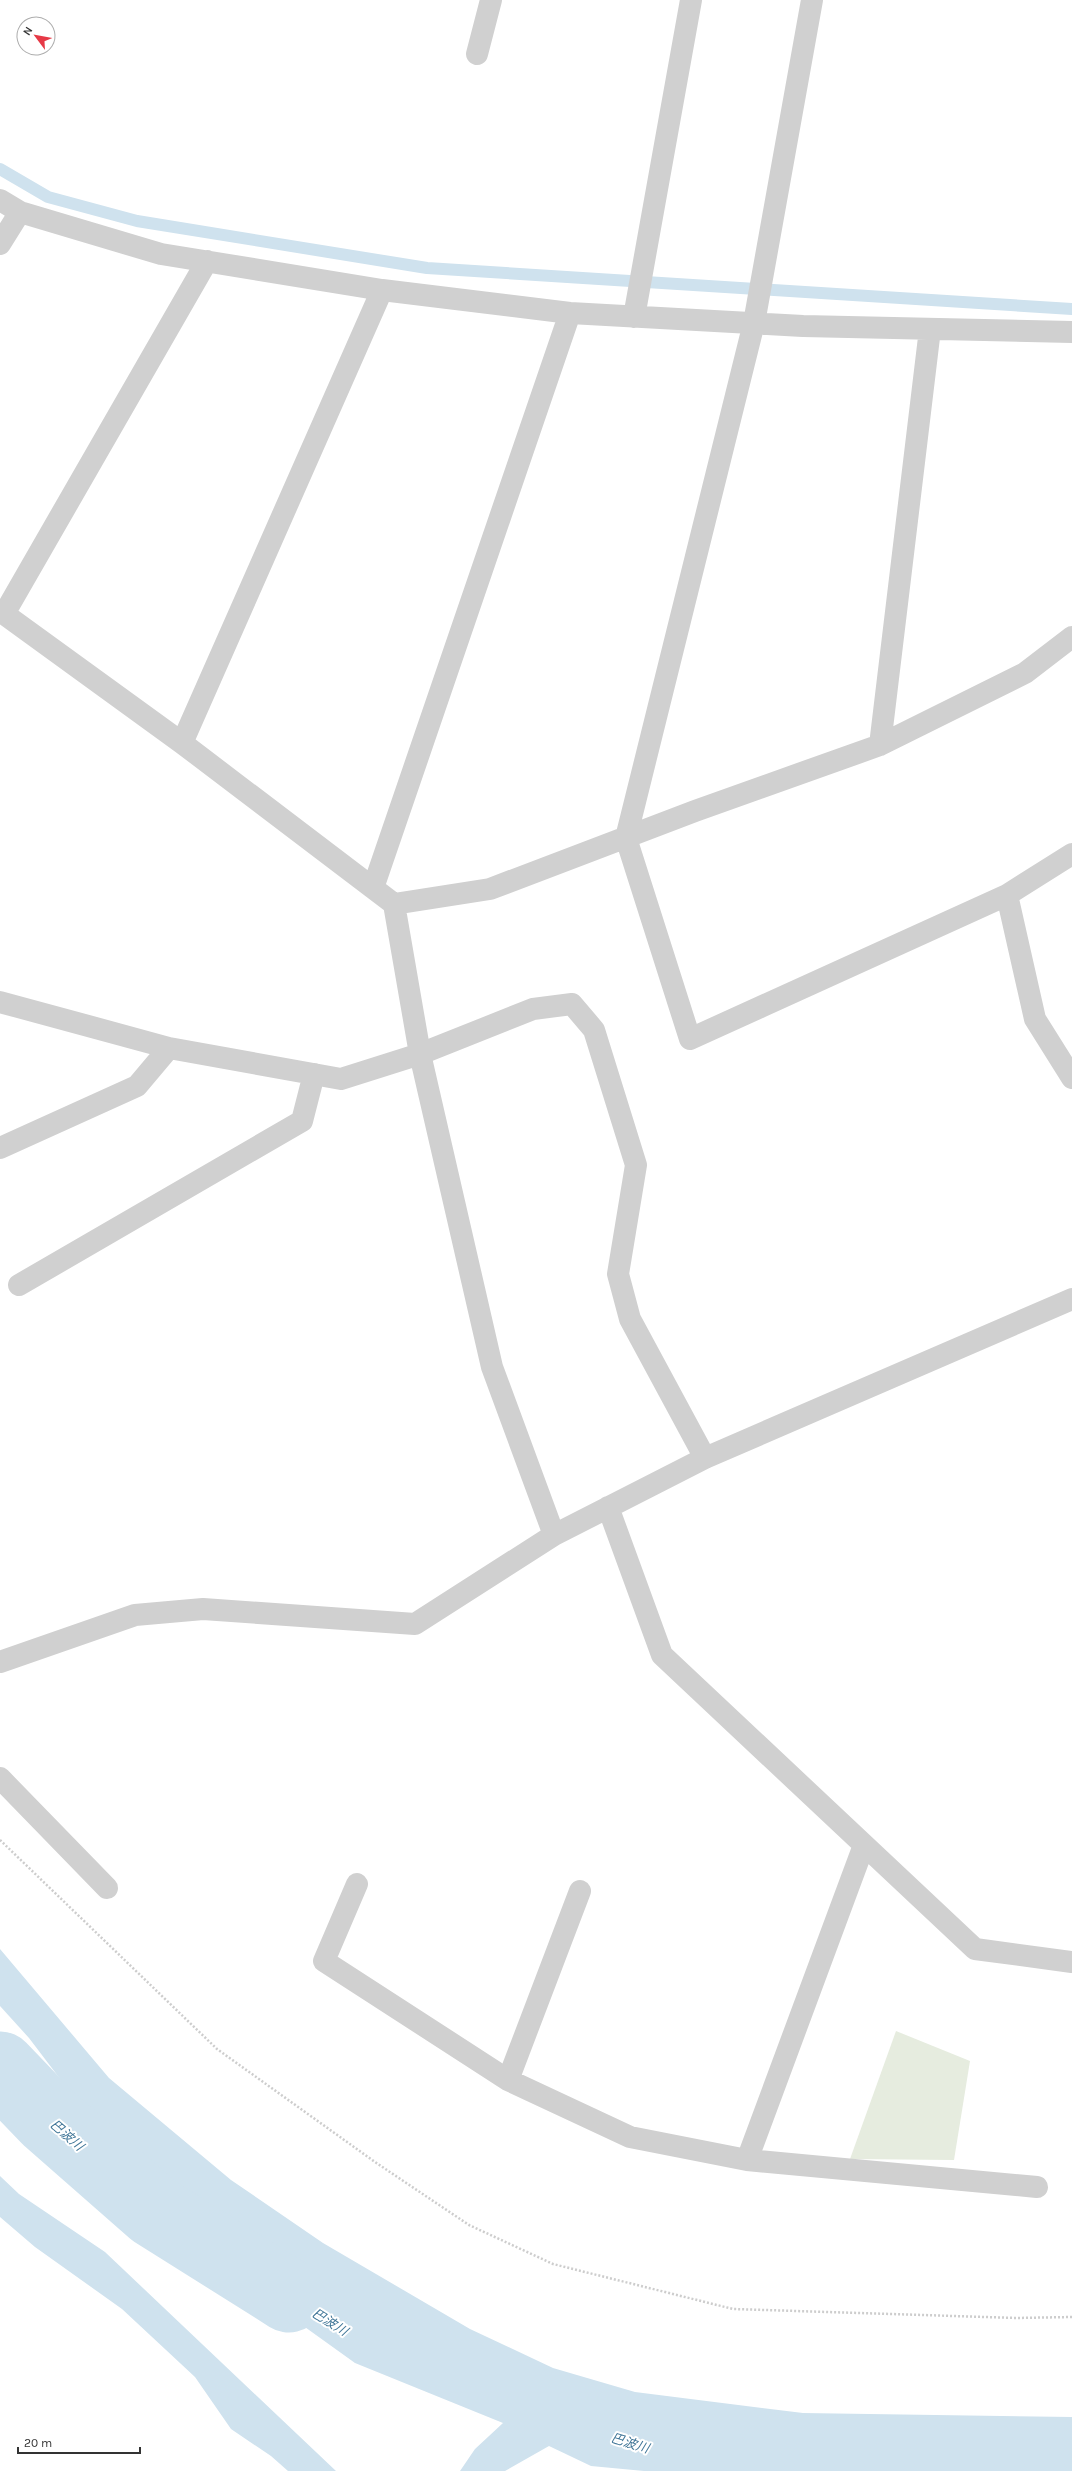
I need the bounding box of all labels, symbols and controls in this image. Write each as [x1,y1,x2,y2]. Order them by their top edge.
north arrow [16,16,56,56]
text: N [20,24,36,38]
water label: 巴波川 [47,2117,88,2155]
water label: 巴波川 [309,2305,352,2340]
scale bar [18,2429,140,2455]
water label: 巴波川 [609,2430,653,2456]
text: 20 m [24,2436,52,2450]

